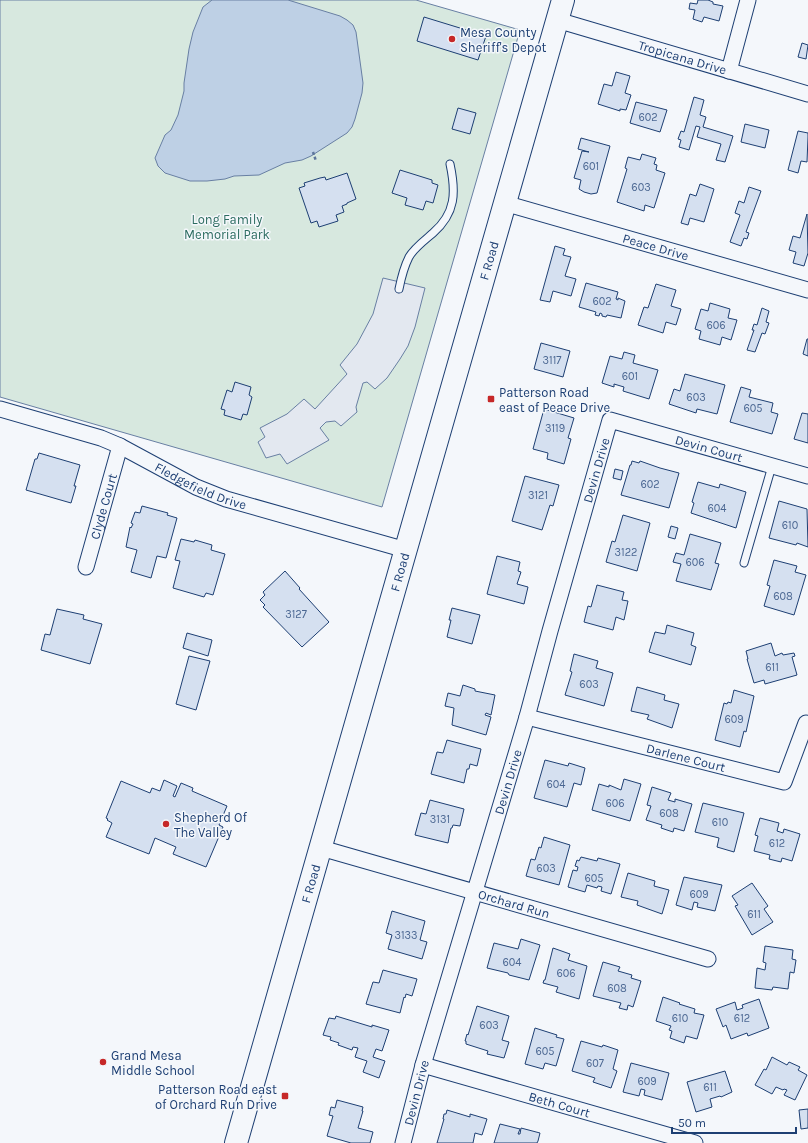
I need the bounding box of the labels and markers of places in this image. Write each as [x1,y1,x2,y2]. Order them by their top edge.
place label: Mesa County Sheriff's Depot [460,25,546,55]
marker: Mesa County Sheriff's Depot [447,34,457,44]
place label: Patterson Road east of Peace Drive [499,385,610,415]
marker: Patterson Road east of Peace Drive [486,394,496,404]
place label: Shepherd Of The Valley [174,810,247,840]
marker: Shepherd Of The Valley [161,819,171,829]
place label: Grand Mesa Middle School [111,1048,195,1078]
marker: Grand Mesa Middle School [98,1057,108,1067]
place label: Patterson Road east of Orchard Run Drive [155,1082,277,1112]
marker: Patterson Road east of Orchard Run Drive [280,1091,290,1101]

